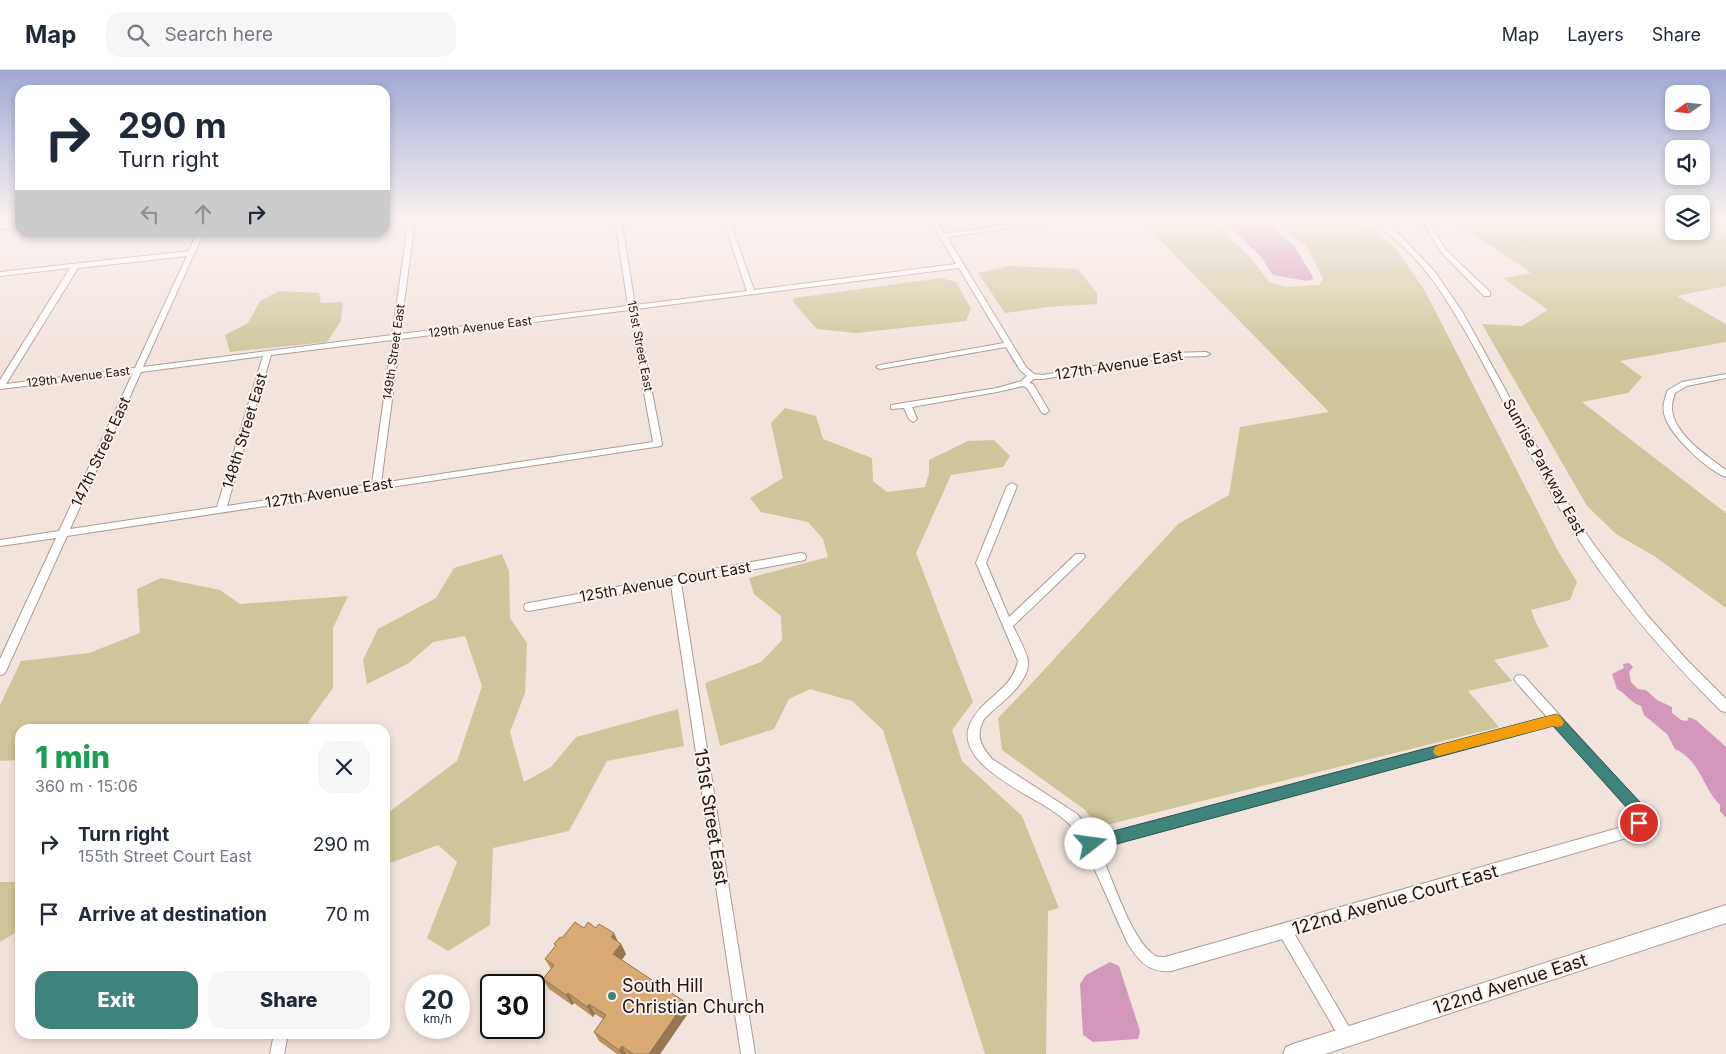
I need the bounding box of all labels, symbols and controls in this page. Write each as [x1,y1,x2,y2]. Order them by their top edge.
search box [106,12,456,57]
text: Map [25,20,76,49]
icon: search [124,21,152,49]
text: Search here [164,23,273,46]
text: Map [1502,24,1539,45]
text: Layers [1567,24,1624,45]
text: Share [1652,24,1701,45]
north arrow [1665,85,1710,130]
map controls [1665,85,1710,240]
text: 290 m [118,104,227,146]
icon: right [35,105,100,170]
button: sound [1665,140,1710,185]
text: Turn right [118,146,219,172]
button: layers [1665,195,1710,240]
icon: left [136,200,164,228]
icon: ahead [189,200,217,228]
icon: right [242,200,270,228]
street label: 151st Street East [624,299,657,393]
street label: 149th Street East [379,303,408,401]
street label: 129th Avenue East [427,313,533,340]
street label: 127th Avenue East [1054,345,1184,384]
street label: 129th Avenue East [25,363,131,390]
street label: 148th Street East [218,371,271,491]
street label: 147th Street East [67,394,134,510]
street label: Sunrise Parkway East [1499,395,1590,538]
street label: 127th Avenue East [264,473,394,512]
street label: 125th Avenue Court East [578,557,752,606]
text: 1 min [35,739,110,775]
button: close [318,741,370,793]
street label: 151st Street East [690,747,733,887]
text: 360 m · 15:06 [35,776,138,796]
pin [1618,802,1660,844]
icon: arrive [1625,809,1653,837]
position arrow [1064,817,1116,869]
text: Turn right [78,823,169,846]
icon: right [35,830,63,858]
text: 290 m [313,833,370,856]
text: 155th Street Court East [78,846,252,866]
street label: 122nd Avenue Court East [1289,860,1500,939]
icon: arrive [35,900,63,928]
text: Arrive at destination [78,903,267,926]
text: 70 m [326,903,370,926]
street label: 122nd Avenue East [1430,949,1590,1018]
button: Exit [35,971,198,1029]
button: Share [208,971,370,1029]
speed limit sign: 30 [480,974,545,1039]
place label: South Hill Christian Church [622,975,765,1017]
text: 20 [421,985,454,1015]
marker: South Hill Christian Church [606,990,618,1002]
text: km/h [423,1011,452,1026]

